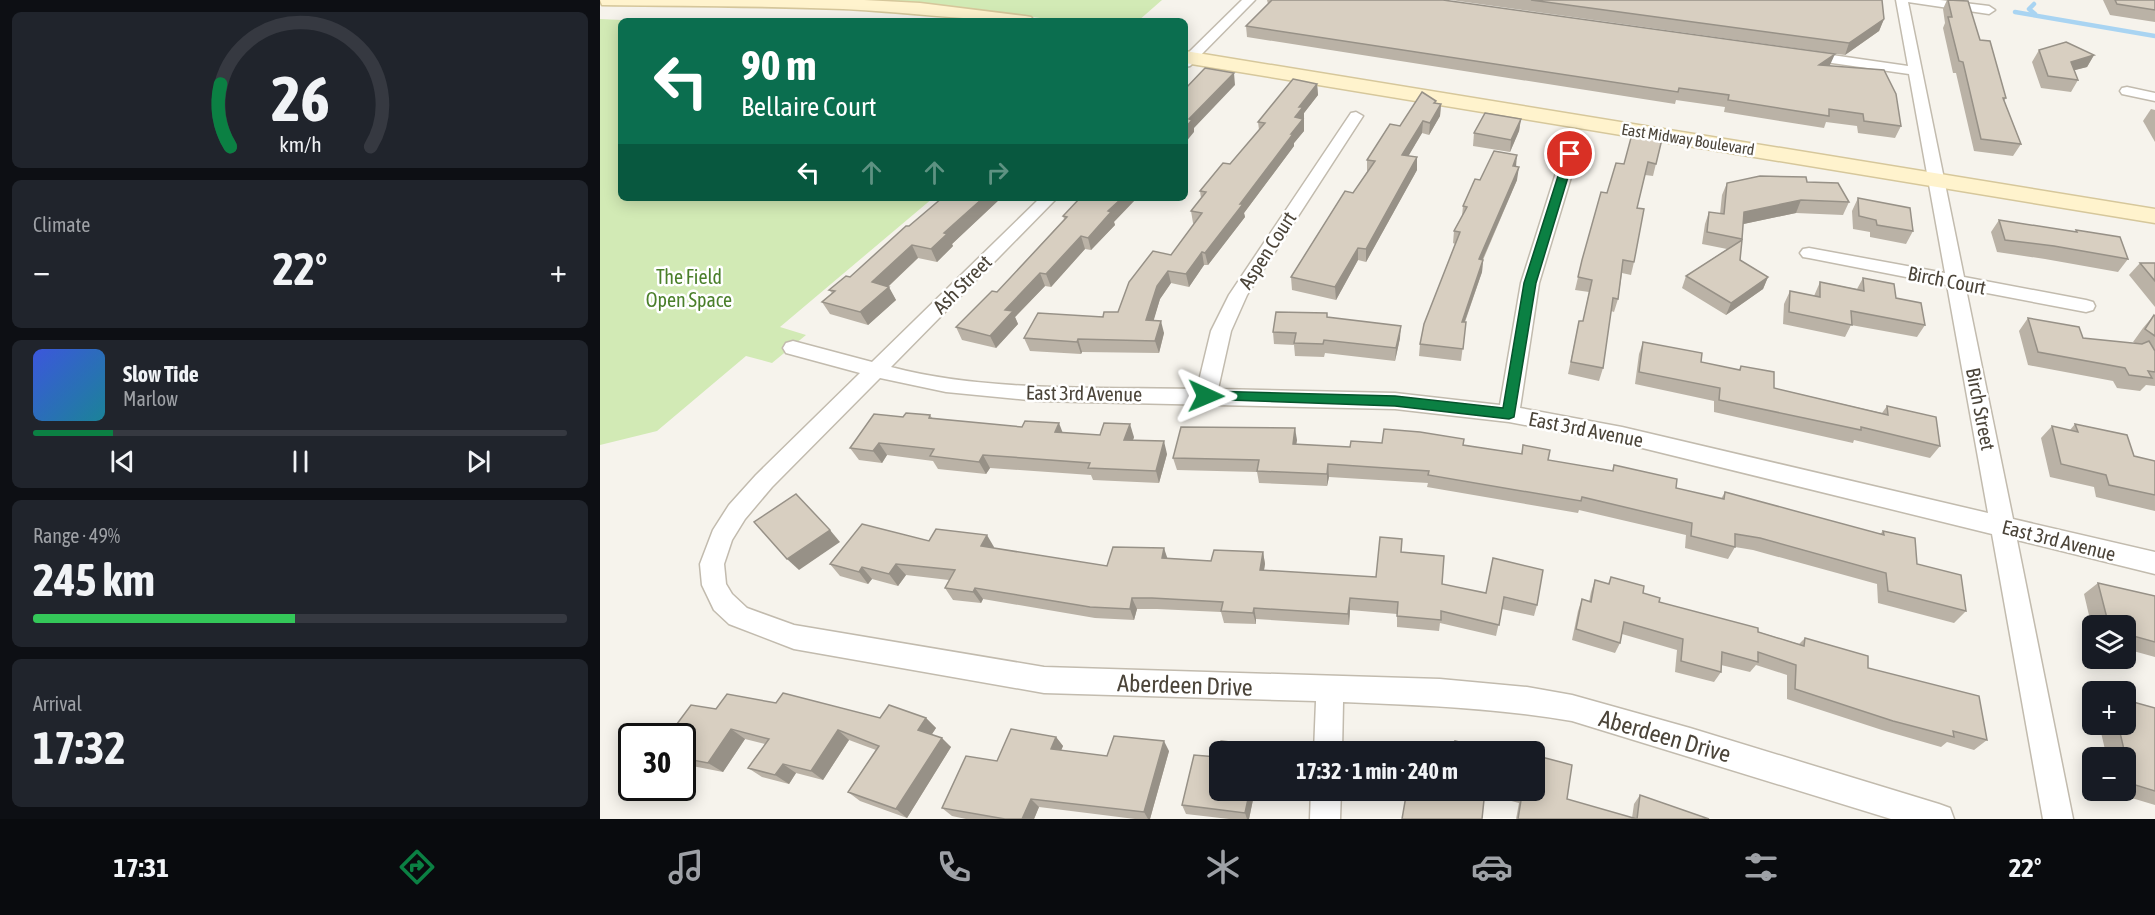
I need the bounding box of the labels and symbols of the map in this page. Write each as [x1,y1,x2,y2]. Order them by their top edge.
street label: East Midway Boulevard [1620,120,1756,159]
pin [1544,128,1595,179]
street label: Aspen Court [1234,207,1301,293]
street label: Ash Street [928,250,996,318]
street label: Birch Court [1906,261,1988,299]
park label: The Field Open Space [646,265,732,311]
position arrow [1174,364,1238,428]
street label: Birch Street [1962,366,2000,453]
street label: East 3rd Avenue [1026,380,1142,406]
street label: East 3rd Avenue [1527,407,1645,451]
street label: East 3rd Avenue [2000,515,2118,565]
street label: Aberdeen Drive [1117,669,1253,701]
street label: Aberdeen Drive [1596,704,1734,768]
speed limit sign: 30 [618,723,696,801]

